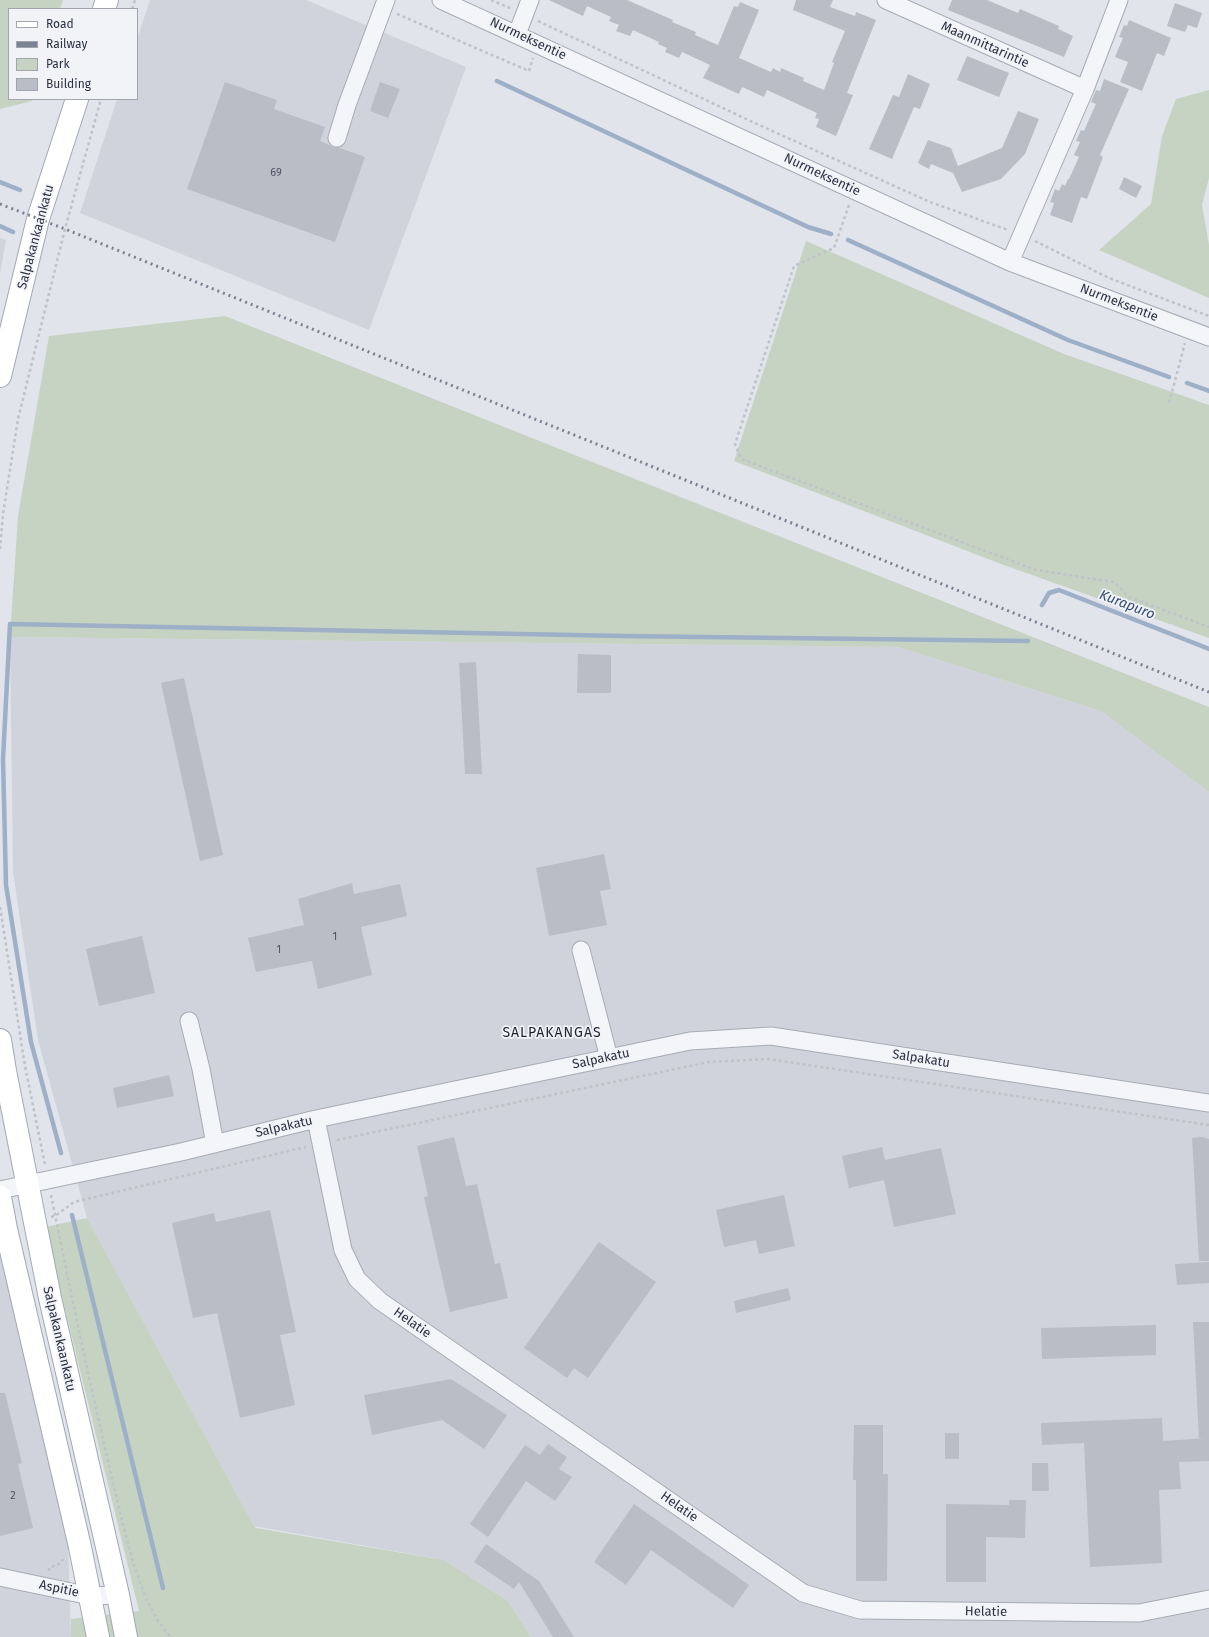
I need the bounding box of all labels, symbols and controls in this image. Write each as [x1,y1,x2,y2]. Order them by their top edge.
legend [8,8,138,100]
street label: Nurmeksentie [487,14,569,64]
text: Road [46,17,74,31]
street label: Maanmittarintie [939,19,1031,71]
text: Railway [46,37,87,51]
text: Park [46,57,70,71]
text: Building [46,77,91,91]
street label: Nurmeksentie [781,150,863,200]
house number: 69 [270,166,282,180]
street label: Salpakankaankatu [15,183,57,291]
street label: Nurmeksentie [1078,281,1160,325]
water label: Kurapuro [1097,587,1157,623]
house number: 1 [333,930,337,944]
house number: 1 [277,943,281,957]
district label: SALPAKANGAS [502,1025,602,1041]
street label: Salpakatu [571,1045,631,1073]
street label: Salpakatu [891,1047,951,1071]
street label: Salpakatu [254,1113,314,1141]
street label: Salpakankaankatu [39,1285,79,1393]
street label: Helatie [390,1305,434,1341]
house number: 2 [10,1489,16,1503]
street label: Helatie [657,1489,701,1525]
street label: Aspitie [38,1577,80,1601]
street label: Helatie [965,1604,1007,1620]

